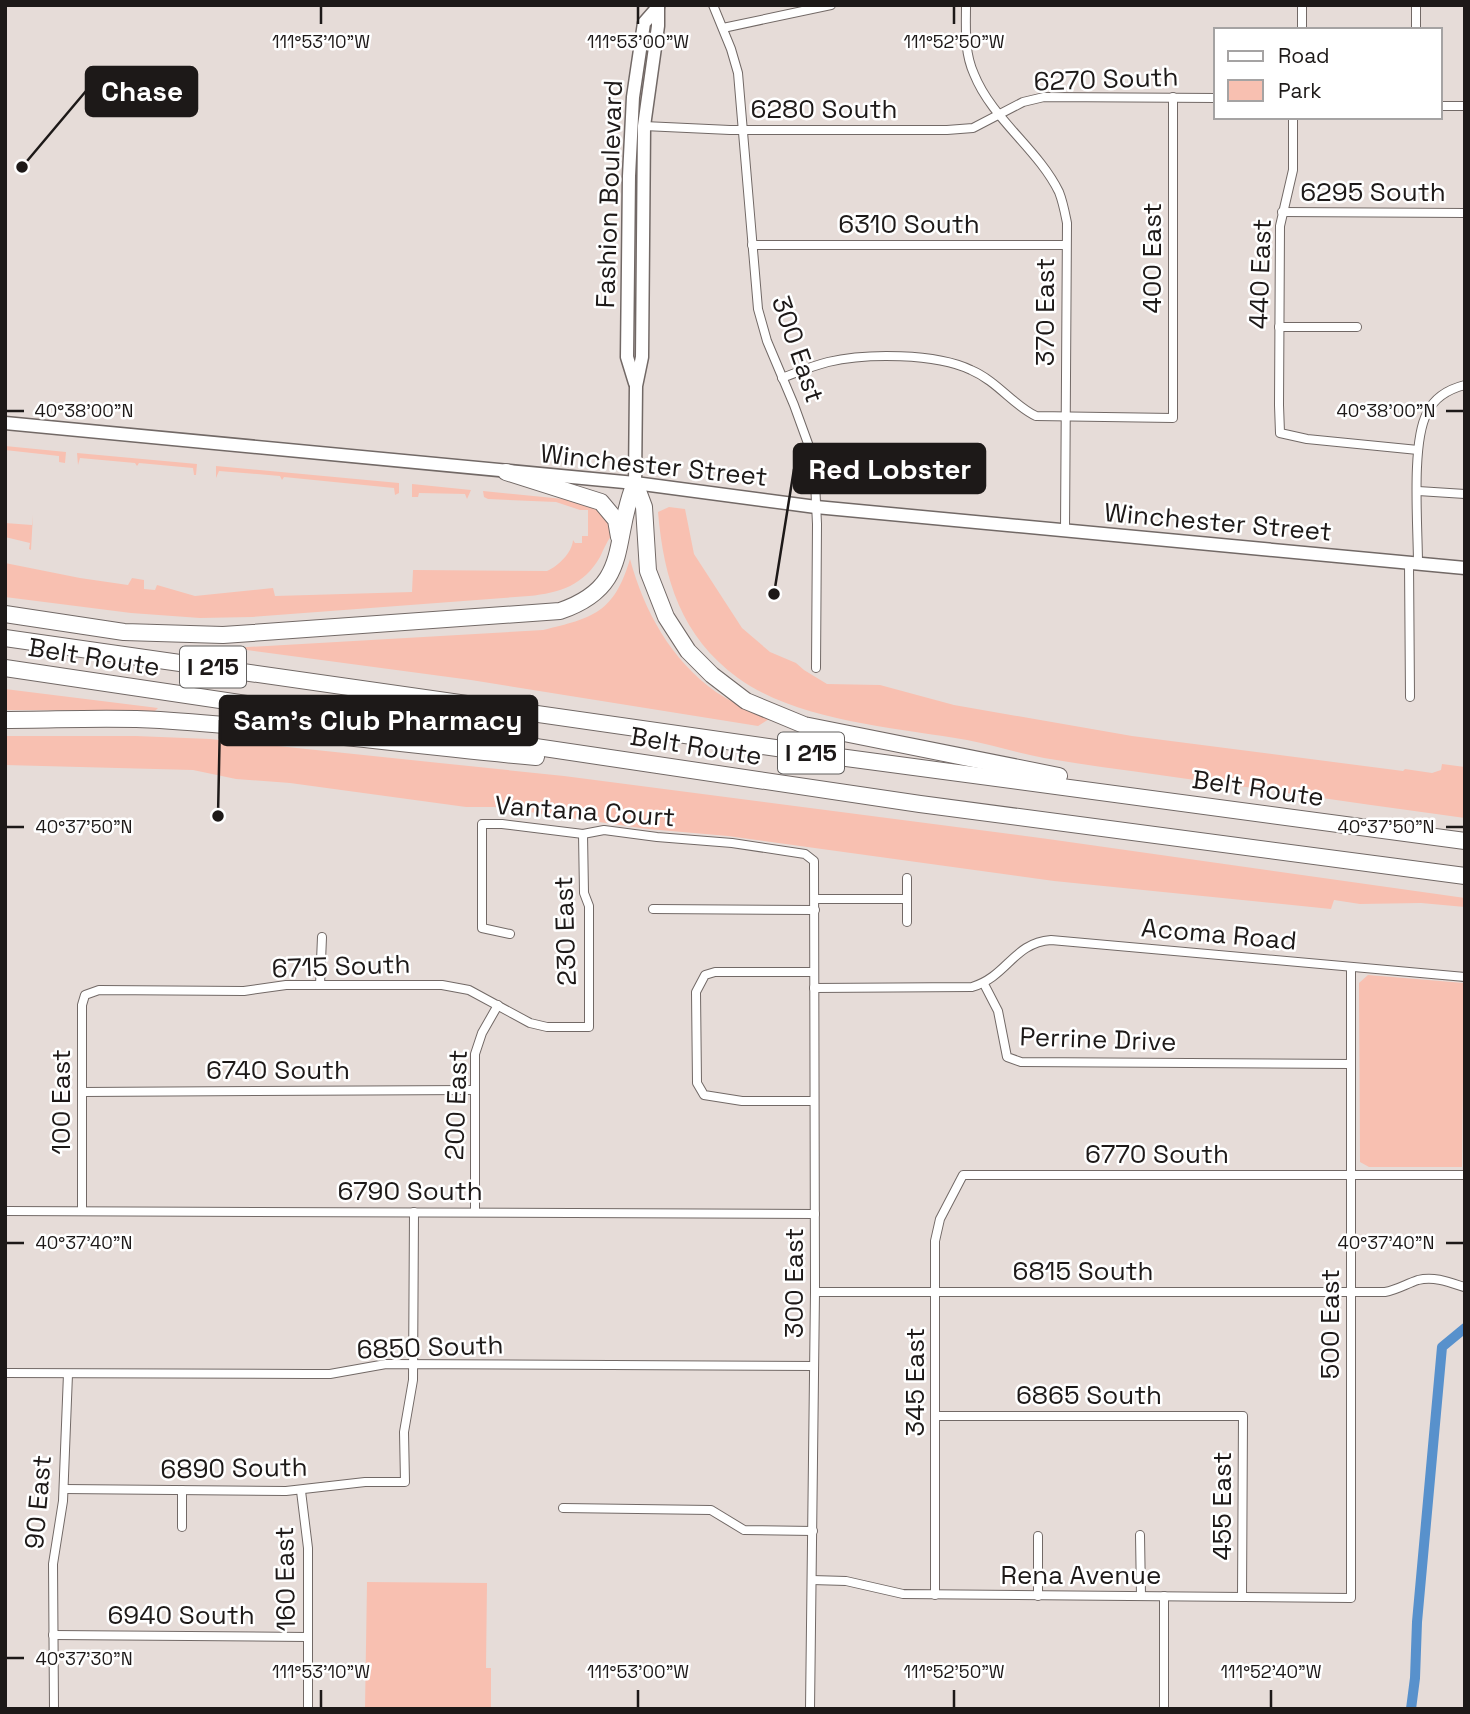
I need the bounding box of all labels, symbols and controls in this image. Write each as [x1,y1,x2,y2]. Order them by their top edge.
legend [1214,28,1442,119]
text: 111°53'10"W [272,30,370,53]
text: 111°53'00"W [587,30,689,53]
text: 111°52'50"W [903,30,1005,53]
text: Road [1278,42,1330,69]
street label: 6270 South [1033,59,1179,99]
callout: Chase [86,67,197,116]
text: Chase [101,73,183,109]
text: Park [1278,77,1322,104]
street label: Fashion Boulevard [588,79,630,309]
street label: 6280 South [751,92,897,126]
street label: 6295 South [1300,175,1446,209]
street label: 400 East [1135,202,1169,314]
street label: 6310 South [838,207,980,241]
street label: 440 East [1241,218,1279,330]
street label: 370 East [1028,258,1062,366]
street label: 300 East [764,291,832,407]
text: 40°38'00"N [35,399,133,422]
text: 40°38'00"N [1337,399,1435,422]
street label: Winchester Street [539,436,769,494]
callout: Red Lobster [794,444,985,493]
text: Red Lobster [809,451,971,487]
street label: Winchester Street [1103,495,1333,549]
street label: Belt Route [26,630,162,684]
road number: I 215 [180,646,246,688]
callout: Sam's Club Pharmacy [220,696,537,745]
text: Sam's Club Pharmacy [234,702,522,738]
street label: Belt Route [628,719,764,773]
road number: I 215 [778,732,844,774]
street label: Belt Route [1190,762,1326,814]
street label: Vantana Court [494,788,676,834]
text: 40°37'50"N [35,815,133,838]
text: 40°37'50"N [1337,815,1435,838]
street label: 230 East [546,876,584,986]
street label: Acoma Road [1140,910,1298,958]
street label: 6715 South [271,947,411,985]
street label: Perrine Drive [1019,1019,1177,1059]
street label: 100 East [44,1049,78,1155]
street label: 200 East [437,1049,475,1161]
street label: 6740 South [206,1053,350,1087]
street label: 6770 South [1085,1137,1229,1171]
street label: 6790 South [337,1174,483,1208]
street label: 300 East [777,1228,811,1338]
text: 40°37'40"N [36,1231,132,1254]
text: 40°37'40"N [1338,1231,1434,1254]
street label: 6815 South [1012,1254,1154,1288]
street label: 500 East [1313,1269,1347,1379]
street label: 6850 South [356,1327,504,1367]
street label: 345 East [898,1327,932,1437]
street label: 6865 South [1016,1378,1162,1412]
street label: 6890 South [160,1450,308,1486]
street label: 455 East [1205,1452,1239,1560]
street label: 90 East [17,1454,59,1550]
street label: 160 East [267,1526,303,1632]
street label: Rena Avenue [1001,1558,1161,1592]
street label: 6940 South [107,1598,255,1632]
text: 40°37'30"N [35,1647,133,1670]
text: 111°53'10"W [272,1660,370,1683]
text: 111°53'00"W [587,1660,689,1683]
text: 111°52'50"W [903,1660,1005,1683]
text: 111°52'40"W [1221,1660,1322,1683]

